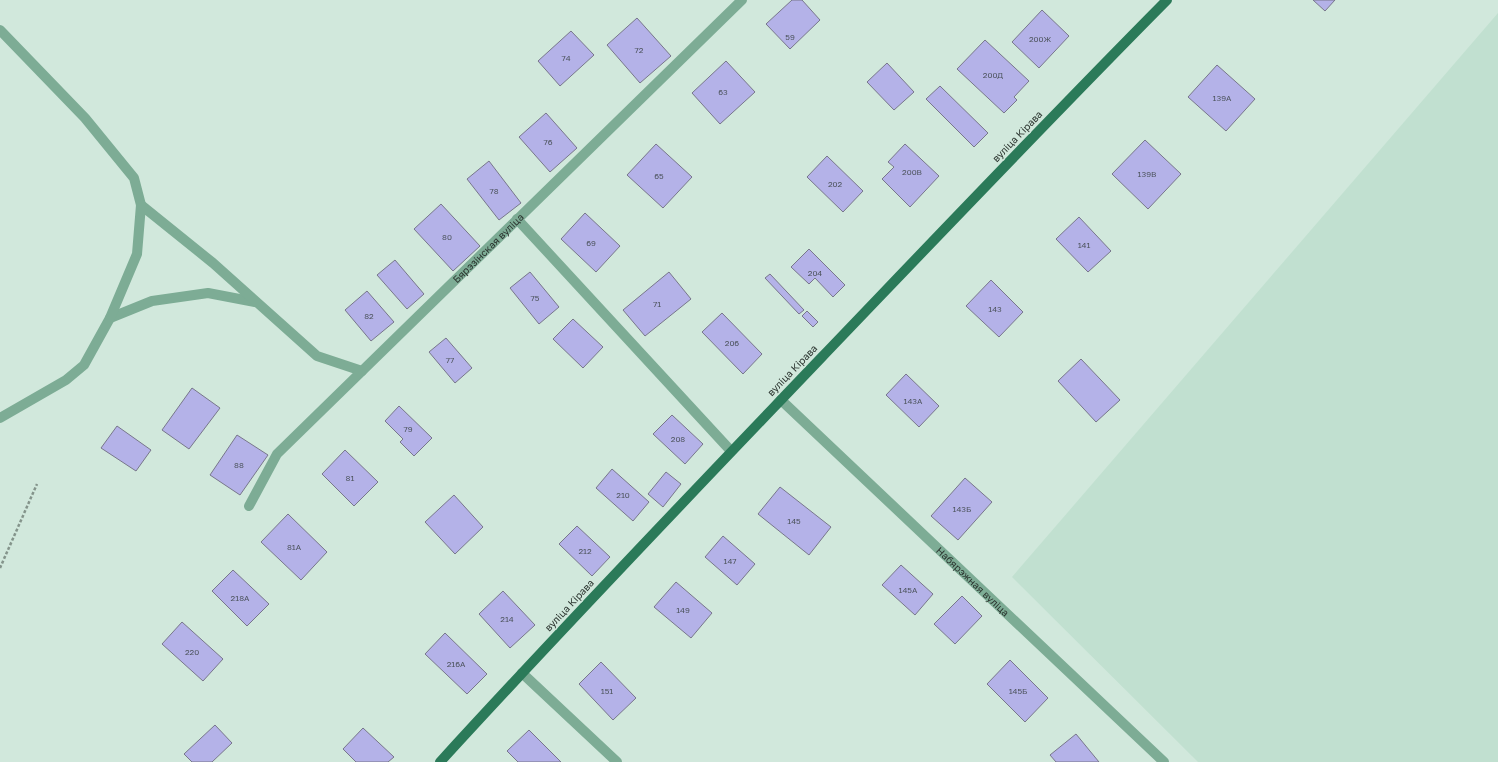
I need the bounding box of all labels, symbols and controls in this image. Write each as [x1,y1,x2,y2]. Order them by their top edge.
house number: 59 [785,32,795,42]
house number: 200Ж [1029,34,1051,44]
house number: 72 [635,45,644,55]
house number: 74 [561,53,571,63]
house number: 200Д [983,70,1003,80]
house number: 63 [718,87,728,97]
house number: 139А [1213,93,1232,103]
street label: вуліца Кірава [990,108,1044,164]
house number: 76 [543,137,553,147]
house number: 200В [902,167,922,177]
house number: 139В [1138,169,1156,179]
house number: 65 [654,171,664,181]
house number: 202 [828,179,842,189]
house number: 78 [489,186,499,196]
street label: Бярэзінская вуліца [450,211,526,285]
house number: 80 [442,232,452,242]
house number: 69 [586,238,596,248]
house number: 141 [1078,240,1090,250]
house number: 204 [808,268,822,278]
house number: 75 [531,293,540,303]
house number: 71 [653,299,661,309]
house number: 143 [988,304,1002,314]
house number: 82 [364,311,374,321]
house number: 206 [725,338,739,348]
street label: вуліца Кірава [765,342,819,398]
house number: 77 [446,355,454,365]
house number: 143А [904,396,923,406]
house number: 79 [403,424,413,434]
house number: 208 [671,434,685,444]
house number: 88 [234,460,244,470]
house number: 81 [346,473,354,483]
house number: 210 [616,490,630,500]
house number: 143Б [953,504,971,514]
house number: 145 [787,516,801,526]
house number: 81А [287,542,302,552]
street label: Набярэжная вуліца [934,544,1012,619]
house number: 212 [578,546,592,556]
house number: 147 [724,556,737,566]
street label: вуліца Кірава [542,577,596,633]
house number: 145А [899,585,918,595]
house number: 218А [231,593,250,603]
house number: 149 [676,605,690,615]
house number: 214 [500,614,514,624]
house number: 220 [185,647,199,657]
house number: 216А [447,659,466,669]
house number: 151 [601,686,613,696]
house number: 145Б [1009,686,1027,696]

